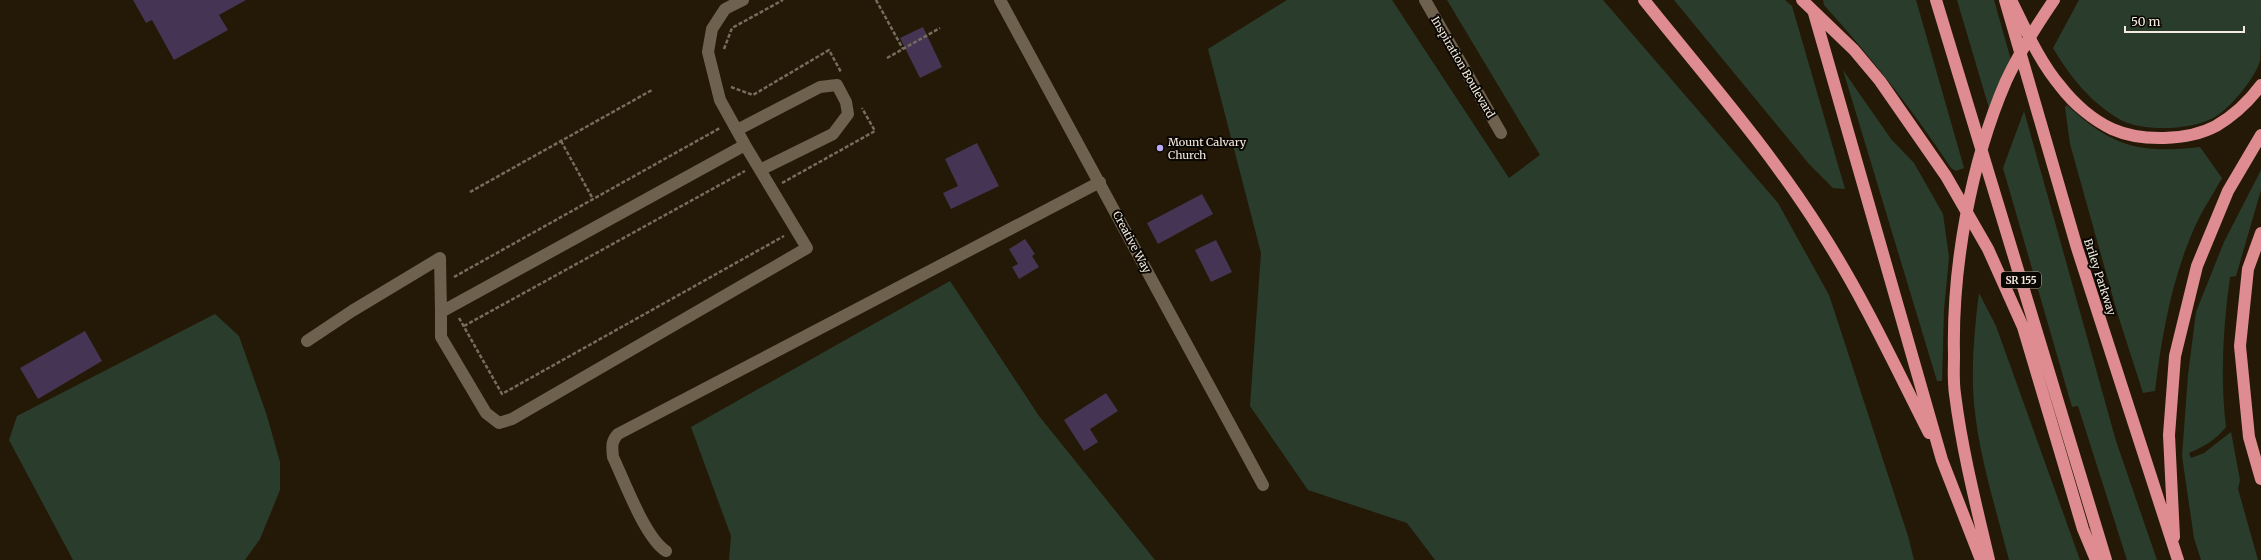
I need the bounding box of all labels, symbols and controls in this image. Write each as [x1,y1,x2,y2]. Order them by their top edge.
scale bar [2125,8,2244,34]
street label: Inspiration Boulevard [1428,14,1498,121]
text: 50 m [2131,14,2160,29]
place label: Mount Calvary Church [1168,135,1247,162]
marker: Mount Calvary Church [1155,143,1165,153]
street label: Creative Way [1110,209,1154,276]
street label: Briley Parkway [2081,237,2119,318]
road number: SR 155 [2001,272,2041,288]

